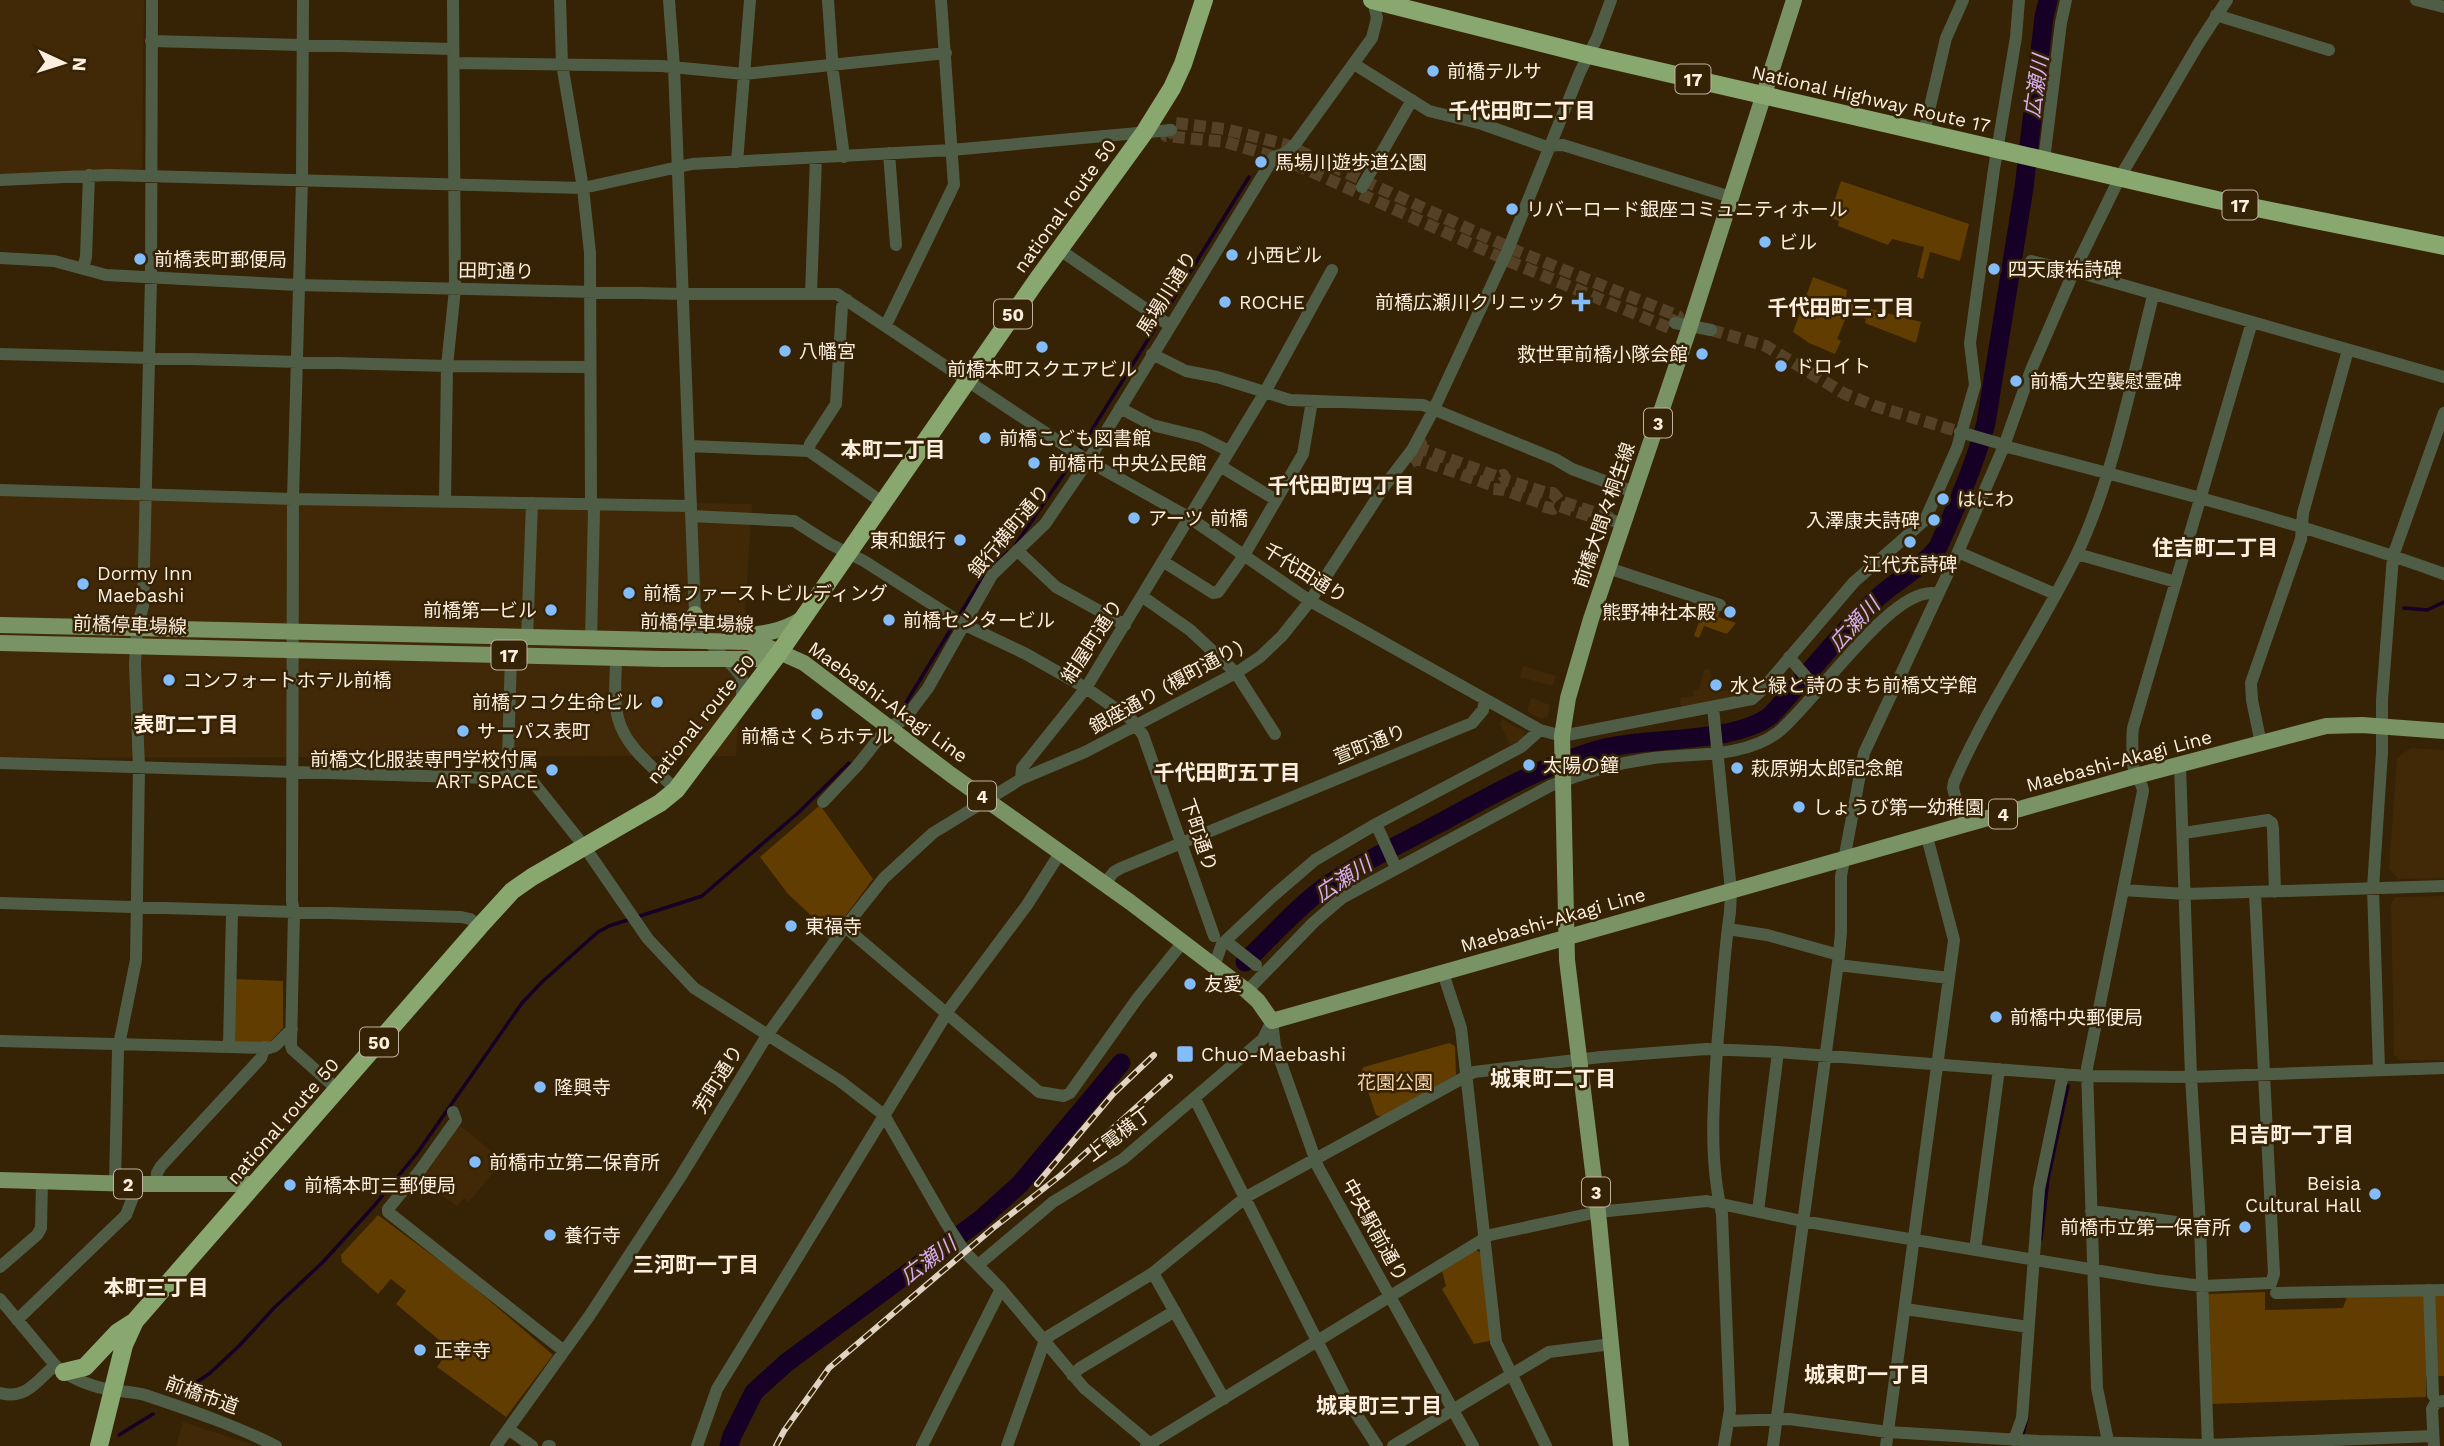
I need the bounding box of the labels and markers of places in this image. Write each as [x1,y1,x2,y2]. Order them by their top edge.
place label: 前橋テルサ [1447,60,1542,83]
marker: 前橋テルサ [1425,63,1441,79]
place label: 馬場川遊歩道公園 [1275,151,1427,174]
marker: 馬場川遊歩道公園 [1253,154,1269,170]
place label: リバーロード銀座コミュニティホール [1526,198,1848,221]
marker: リバーロード銀座コミュニティホール [1504,201,1520,217]
place label: ビル [1779,231,1817,254]
marker: ビル [1757,234,1773,250]
place label: 小西ビル [1246,244,1322,267]
marker: 小西ビル [1224,247,1240,263]
place label: 前橋表町郵便局 [154,248,287,271]
marker: 前橋表町郵便局 [132,251,148,267]
place label: 四天康祐詩碑 [2008,258,2122,281]
marker: 四天康祐詩碑 [1986,261,2002,277]
place label: ROCHE [1239,291,1305,314]
place label: 前橋広瀬川クリニック [1375,291,1565,314]
marker: 前橋広瀬川クリニック [1571,292,1591,312]
marker: ROCHE [1217,294,1233,310]
marker: 前橋本町スクエアビル [1034,339,1050,355]
place label: 八幡宮 [799,340,856,363]
marker: 八幡宮 [777,343,793,359]
place label: 救世軍前橋小隊会館 [1517,343,1688,366]
marker: 救世軍前橋小隊会館 [1694,346,1710,362]
place label: ドロイト [1795,355,1871,378]
place label: 前橋本町スクエアビル [947,358,1137,381]
marker: ドロイト [1773,358,1789,374]
place label: 前橋大空襲慰霊碑 [2030,370,2182,393]
marker: 前橋大空襲慰霊碑 [2008,373,2024,389]
place label: 前橋こども図書館 [999,427,1151,450]
marker: 前橋こども図書館 [977,430,993,446]
place label: 前橋市 中央公民館 [1048,452,1206,475]
marker: 前橋市 中央公民館 [1026,455,1042,471]
place label: はにわ [1957,488,2014,511]
marker: はにわ [1935,491,1951,507]
place label: アーツ 前橋 [1148,507,1248,530]
place label: 入澤康夫詩碑 [1806,509,1920,532]
marker: アーツ 前橋 [1126,510,1142,526]
marker: 入澤康夫詩碑 [1926,512,1942,528]
place label: 東和銀行 [870,529,946,552]
marker: 東和銀行 [952,532,968,548]
marker: 江代充詩碑 [1902,534,1918,550]
place label: 江代充詩碑 [1862,553,1958,576]
place label: Dormy Inn Maebashi [97,562,193,607]
marker: Dormy Inn Maebashi [75,576,91,592]
place label: 前橋ファーストビルディング [643,582,888,605]
marker: 前橋ファーストビルディング [621,585,637,601]
place label: 前橋第一ビル [423,599,537,622]
place label: 熊野神社本殿 [1602,601,1716,624]
marker: 前橋第一ビル [543,602,559,618]
marker: 熊野神社本殿 [1722,604,1738,620]
place label: 前橋センタービル [903,609,1055,632]
marker: 前橋センタービル [881,612,897,628]
place label: コンフォートホテル前橋 [183,669,391,692]
marker: コンフォートホテル前橋 [161,672,177,688]
place label: 水と緑と詩のまち前橋文学館 [1730,674,1977,697]
marker: 水と緑と詩のまち前橋文学館 [1708,677,1724,693]
place label: 前橋フコク生命ビル [472,691,643,714]
marker: 前橋フコク生命ビル [649,694,665,710]
marker: 前橋さくらホテル [809,706,825,722]
place label: サーパス表町 [477,720,591,743]
marker: サーパス表町 [455,723,471,739]
place label: 前橋さくらホテル [741,725,893,748]
place label: 前橋文化服装専門学校付属 ART SPACE [310,748,538,793]
place label: 太陽の鐘 [1543,754,1619,777]
marker: 太陽の鐘 [1521,757,1537,773]
place label: 萩原朔太郎記念館 [1751,757,1903,780]
marker: 萩原朔太郎記念館 [1729,760,1745,776]
marker: 前橋文化服装専門学校付属 ART SPACE [544,762,560,778]
place label: しょうび第一幼稚園 [1813,796,1984,819]
marker: しょうび第一幼稚園 [1791,799,1807,815]
place label: 東福寺 [805,915,862,938]
marker: 東福寺 [783,918,799,934]
place label: 友愛 [1204,973,1242,996]
marker: 友愛 [1182,976,1198,992]
place label: 前橋中央郵便局 [2010,1006,2143,1029]
marker: 前橋中央郵便局 [1988,1009,2004,1025]
place label: Chuo-Maebashi [1201,1043,1346,1066]
marker: Chuo-Maebashi [1175,1044,1195,1064]
place label: 隆興寺 [554,1076,611,1099]
marker: 隆興寺 [532,1079,548,1095]
place label: 前橋市立第二保育所 [489,1151,660,1174]
marker: 前橋市立第二保育所 [467,1154,483,1170]
place label: Beisia Cultural Hall [2245,1172,2361,1217]
place label: 前橋本町三郵便局 [304,1174,456,1197]
marker: 前橋本町三郵便局 [282,1177,298,1193]
marker: Beisia Cultural Hall [2367,1186,2383,1202]
place label: 前橋市立第一保育所 [2060,1216,2231,1239]
marker: 前橋市立第一保育所 [2237,1219,2253,1235]
place label: 養行寺 [564,1224,621,1247]
marker: 養行寺 [542,1227,558,1243]
place label: 正幸寺 [434,1339,491,1362]
marker: 正幸寺 [412,1342,428,1358]

